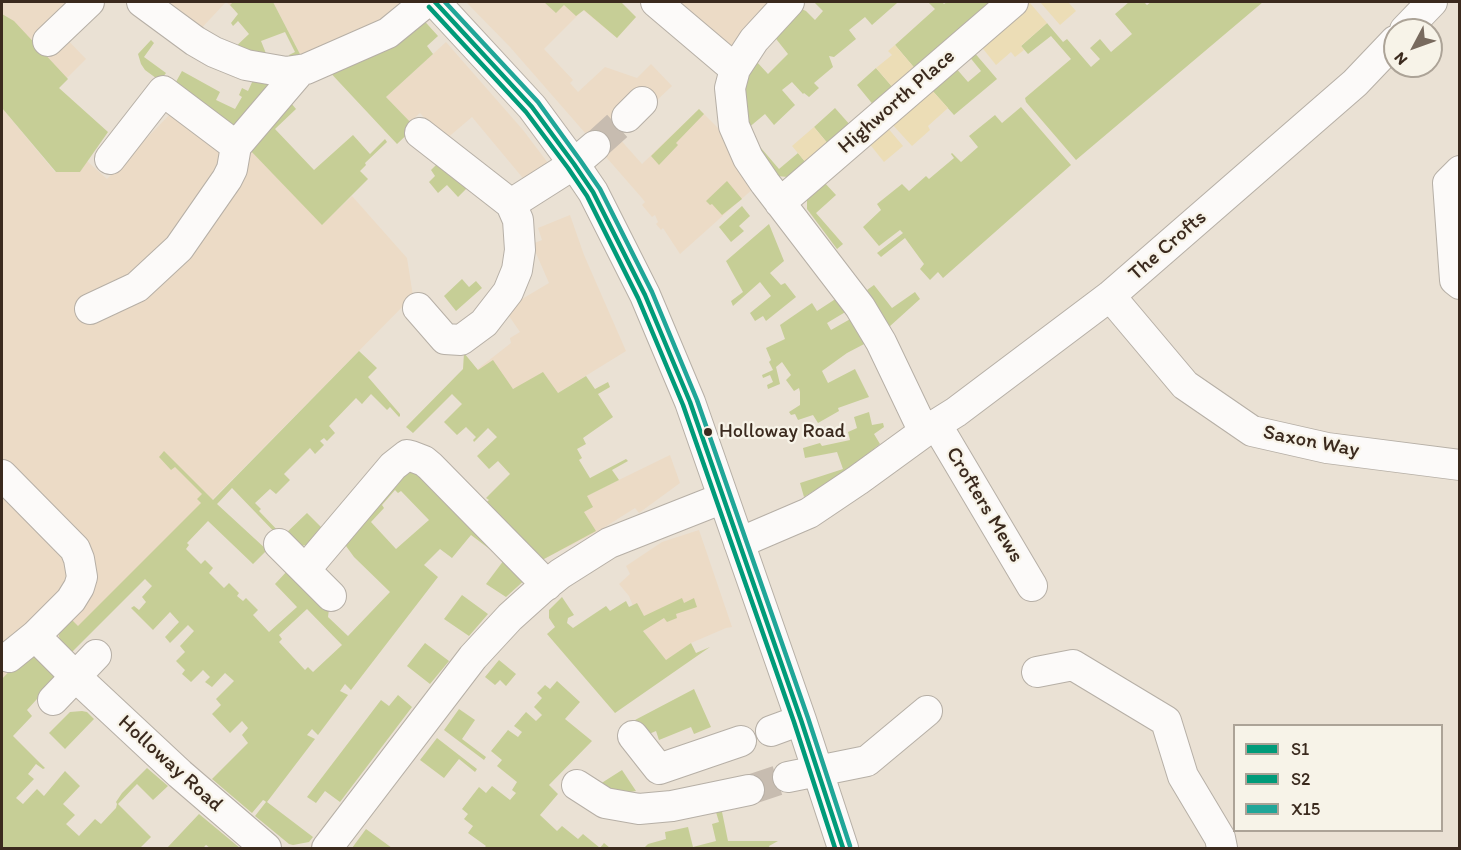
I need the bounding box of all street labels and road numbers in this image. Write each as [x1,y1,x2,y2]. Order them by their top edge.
street label: Highworth Place [833,44,961,160]
street label: The Crofts [1124,205,1212,287]
street label: Saxon Way [1261,420,1361,464]
street label: Crofters Mews [940,443,1028,567]
street label: Holloway Road [112,710,228,818]

